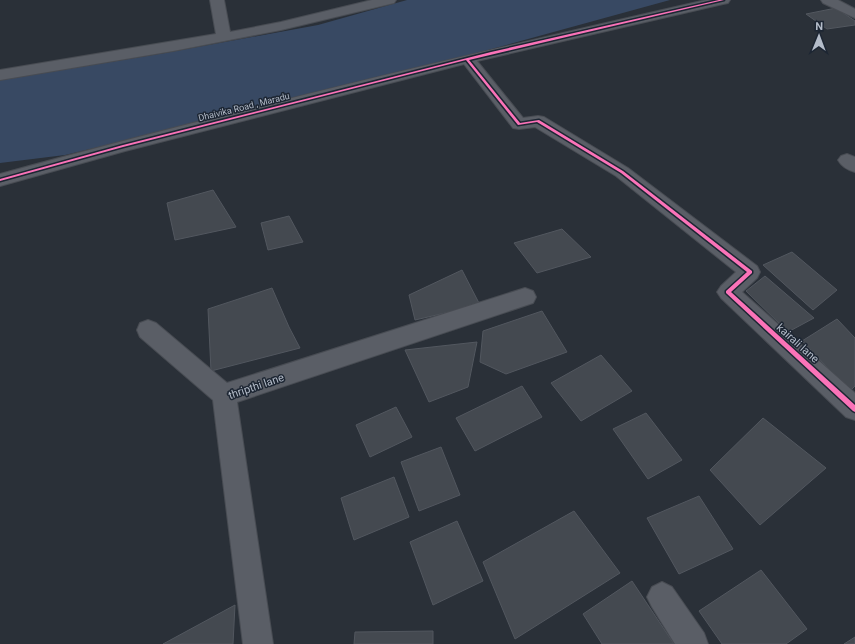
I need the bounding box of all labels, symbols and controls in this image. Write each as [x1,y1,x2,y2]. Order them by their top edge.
north arrow [799,16,839,56]
text: N [815,20,823,33]
street label: Dhaivika Road , Maradu [197,91,291,123]
street label: kairali lane [774,321,822,366]
street label: thripthi lane [227,371,286,402]

